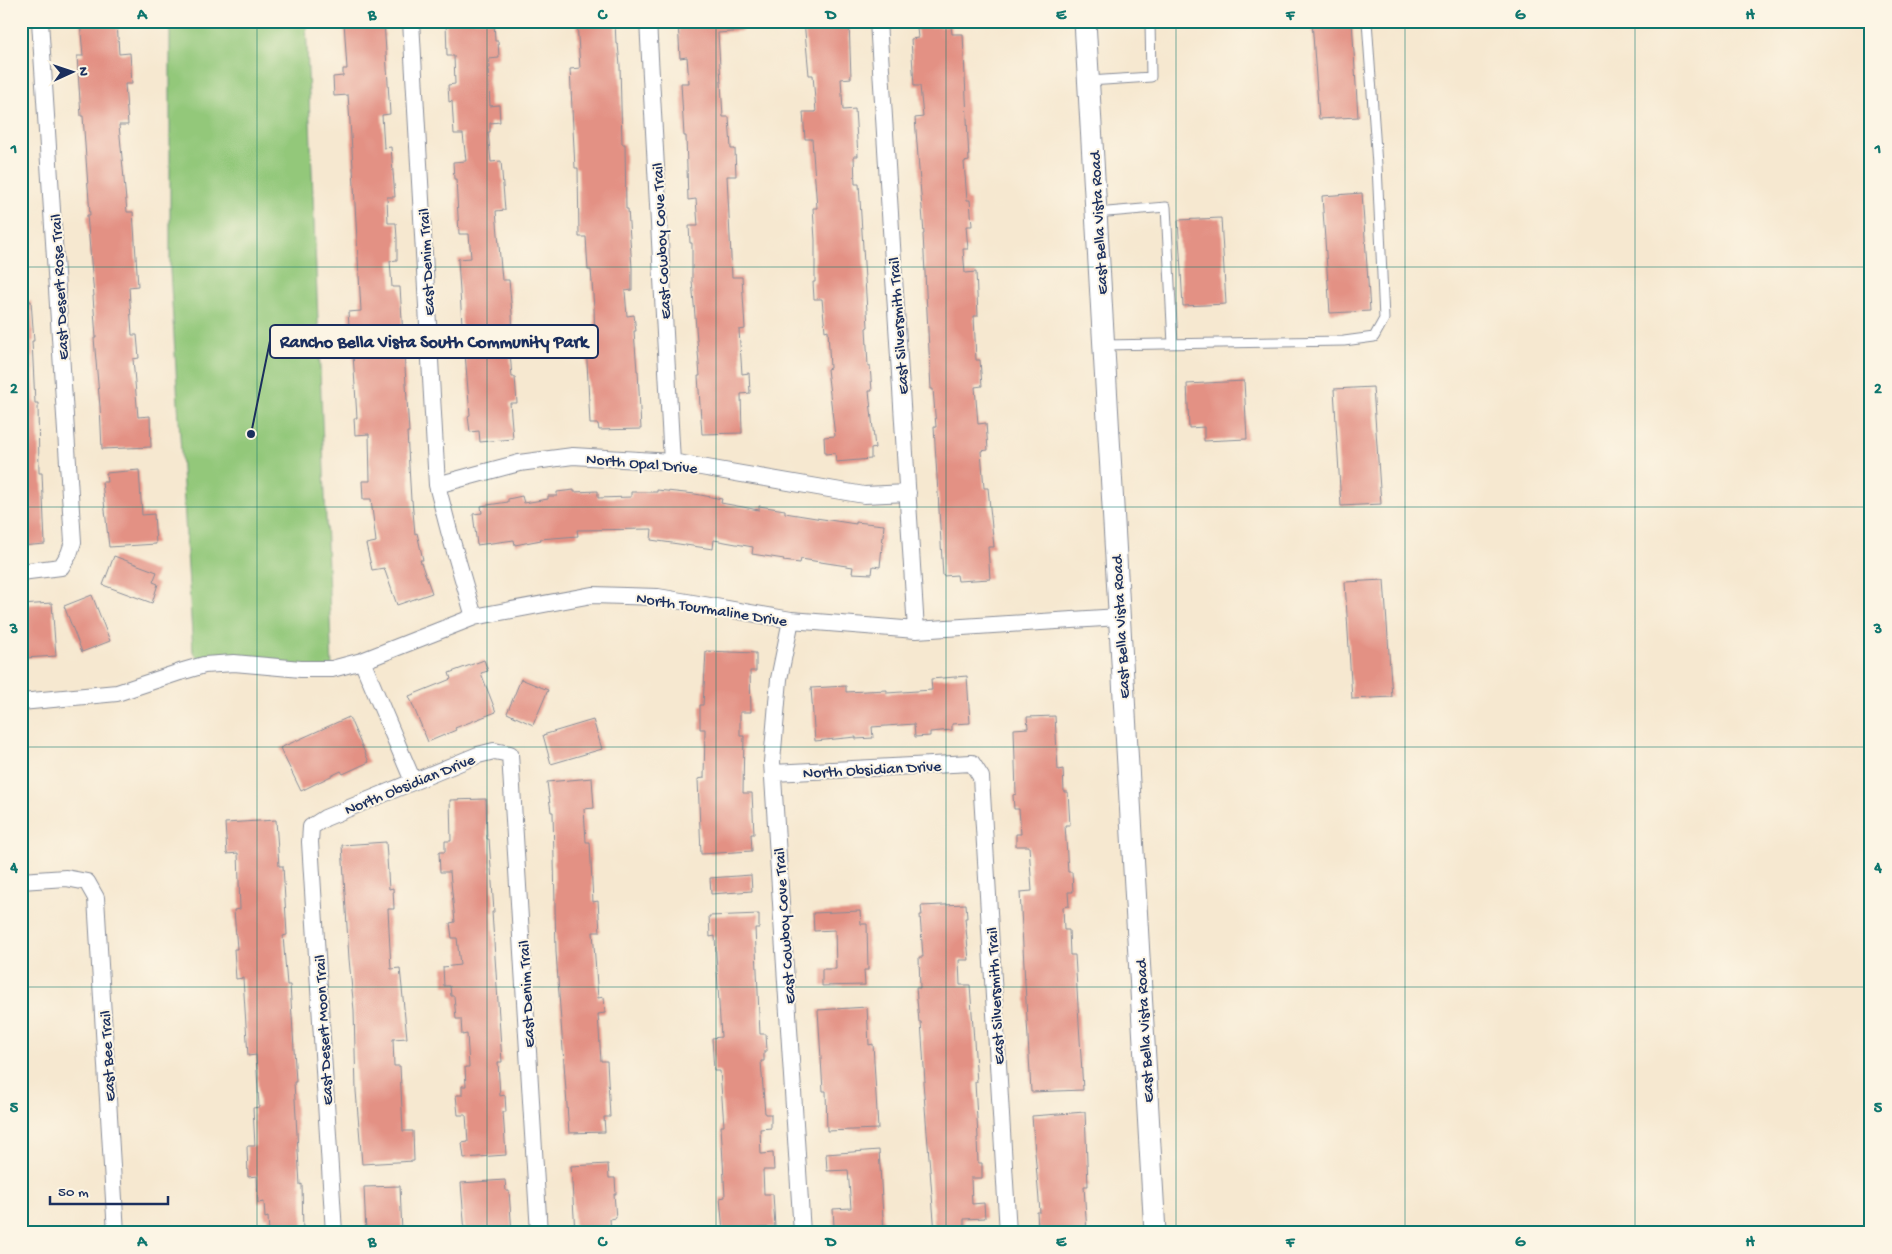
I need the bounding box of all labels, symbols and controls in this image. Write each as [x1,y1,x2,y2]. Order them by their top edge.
text: A [136,7,148,26]
text: B [367,7,377,26]
text: C [597,7,608,26]
text: D [824,7,837,26]
text: E [1056,7,1067,26]
text: F [1285,7,1296,26]
text: G [1515,7,1526,26]
text: H [1745,7,1755,26]
north arrow [48,48,98,98]
text: N [74,66,91,76]
text: 1 [10,141,17,160]
text: 1 [1874,141,1881,160]
street label: East Bella Vista Road [1087,149,1114,295]
street label: East Cowboy Cove Trail [650,162,677,320]
street label: East Denim Trail [416,208,441,316]
street label: East Desert Rose Trail [48,213,75,360]
street label: East Silversmith Trail [886,256,915,395]
callout: Rancho Bella Vista South Community Park [270,325,598,358]
text: Rancho Bella Vista South Community Park [279,333,590,354]
text: 2 [10,381,18,400]
text: 2 [1874,381,1882,400]
street label: North Opal Drive [585,451,699,480]
street label: East Bella Vista Road [1109,553,1136,699]
street label: North Tourmaline Drive [635,590,789,633]
text: 3 [9,621,18,640]
text: 3 [1873,621,1882,640]
street label: North Obsidian Drive [342,751,479,821]
street label: North Obsidian Drive [802,758,943,785]
street label: East Cowboy Cove Trail [772,847,801,1005]
text: 4 [9,860,18,879]
text: 4 [1873,860,1882,879]
street label: East Silversmith Trail [984,927,1011,1065]
street label: East Denim Trail [516,940,541,1048]
street label: East Desert Moon Trail [312,954,339,1106]
street label: East Bella Vista Road [1133,957,1160,1103]
street label: East Bee Trail [98,1010,121,1102]
text: 5 [10,1100,19,1119]
text: 5 [1874,1100,1883,1119]
scale bar [50,1174,168,1206]
text: 50 m [58,1184,89,1202]
text: A [136,1234,148,1253]
text: B [367,1234,377,1253]
text: C [597,1234,608,1253]
text: D [824,1234,837,1253]
text: E [1056,1234,1067,1253]
text: F [1285,1234,1296,1253]
text: G [1515,1234,1526,1253]
text: H [1745,1234,1755,1253]

